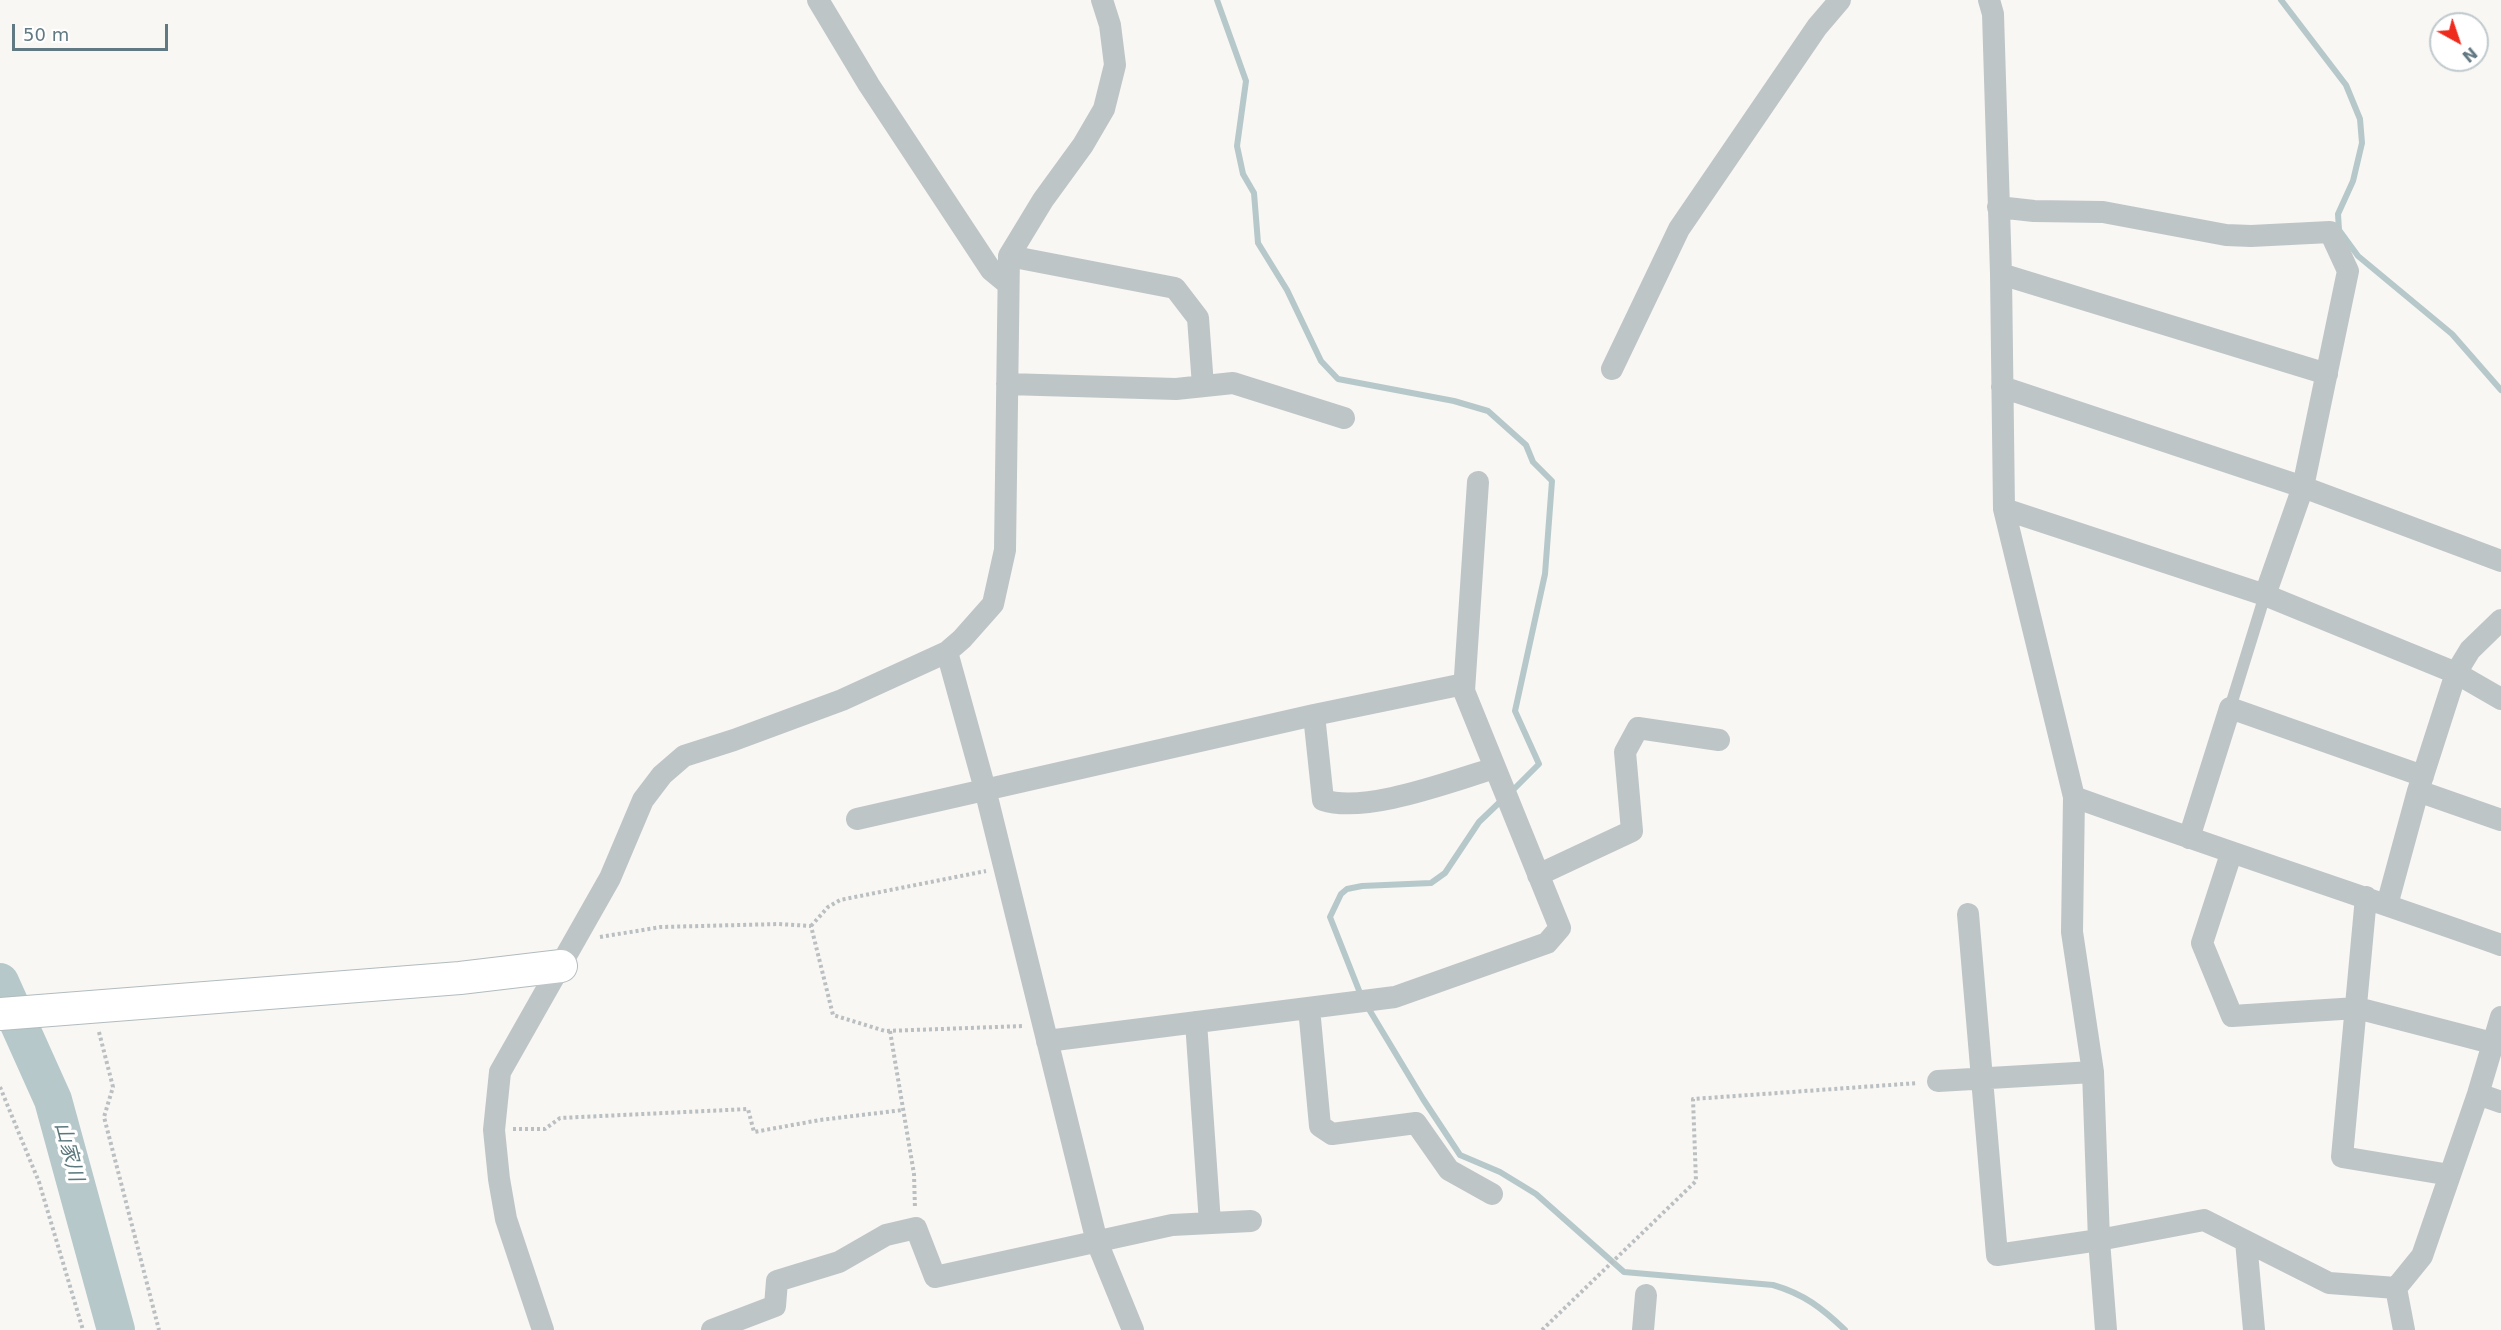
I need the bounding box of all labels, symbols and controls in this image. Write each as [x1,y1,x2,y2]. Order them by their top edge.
scale bar [15,12,171,50]
north arrow [2429,12,2489,72]
text: 50 m [23,24,69,45]
text: N [2458,43,2481,66]
water label: 山家川 [49,1120,87,1184]

